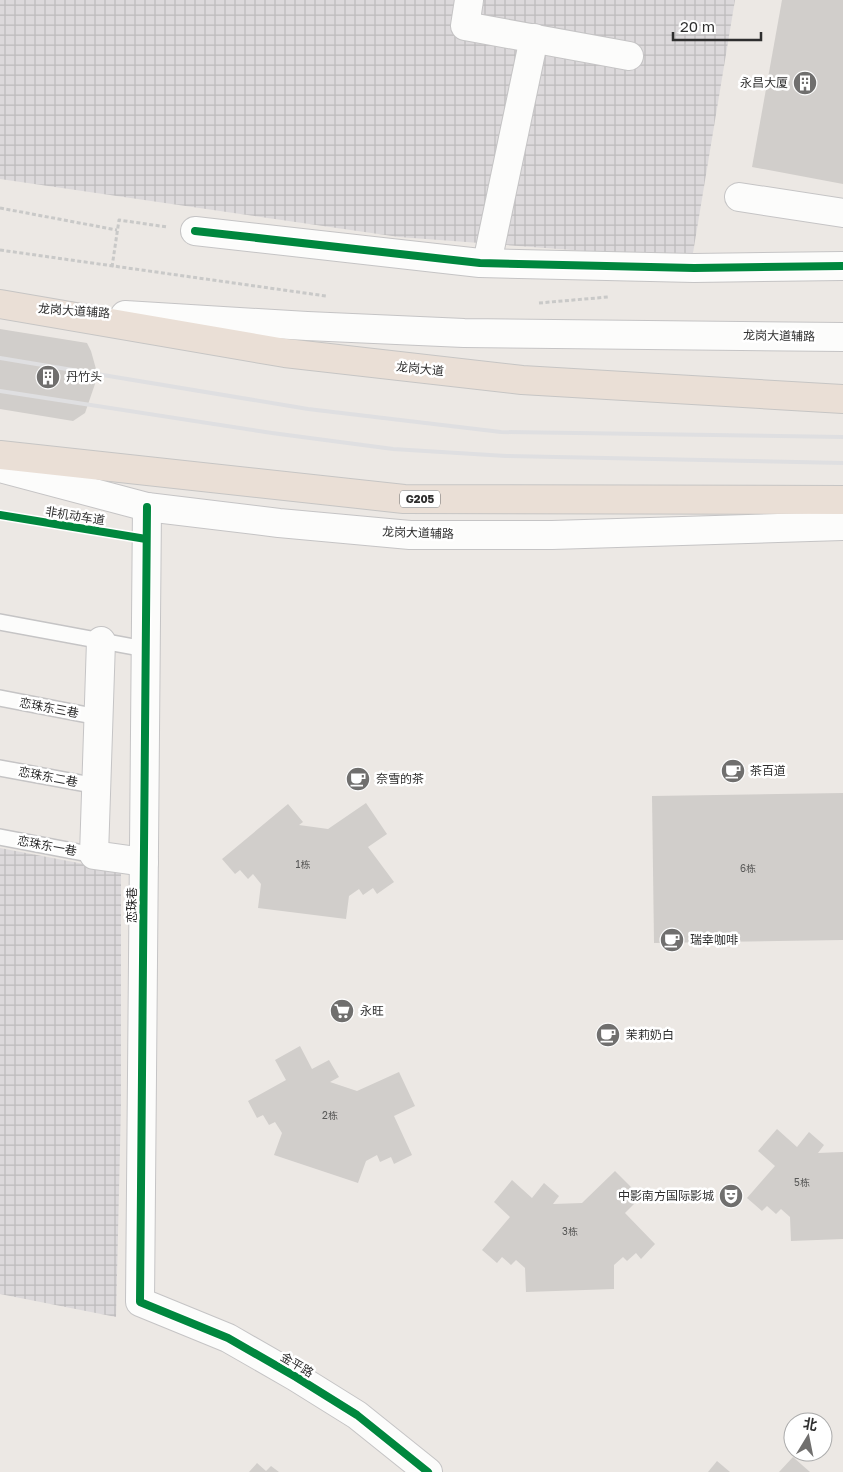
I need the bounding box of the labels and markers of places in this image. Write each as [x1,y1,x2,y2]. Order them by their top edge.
building icon: 永昌大厦 [792,70,818,96]
place label: 永昌大厦 [740,75,788,90]
building icon: 丹竹头 [35,364,61,390]
place label: 丹竹头 [66,369,102,384]
cafe icon: 茶百道 [720,758,746,784]
place label: 茶百道 [750,763,786,778]
cafe icon: 奈雪的茶 [345,766,371,792]
place label: 奈雪的茶 [376,771,424,786]
cafe icon: 瑞幸咖啡 [659,927,685,953]
place label: 瑞幸咖啡 [690,932,738,947]
supermarket icon: 永旺 [329,998,355,1024]
place label: 永旺 [360,1003,384,1018]
cafe icon: 茉莉奶白 [595,1022,621,1048]
place label: 茉莉奶白 [626,1027,674,1042]
theatre icon: 中影南方国际影城 [718,1183,744,1209]
place label: 中影南方国际影城 [618,1188,714,1203]

